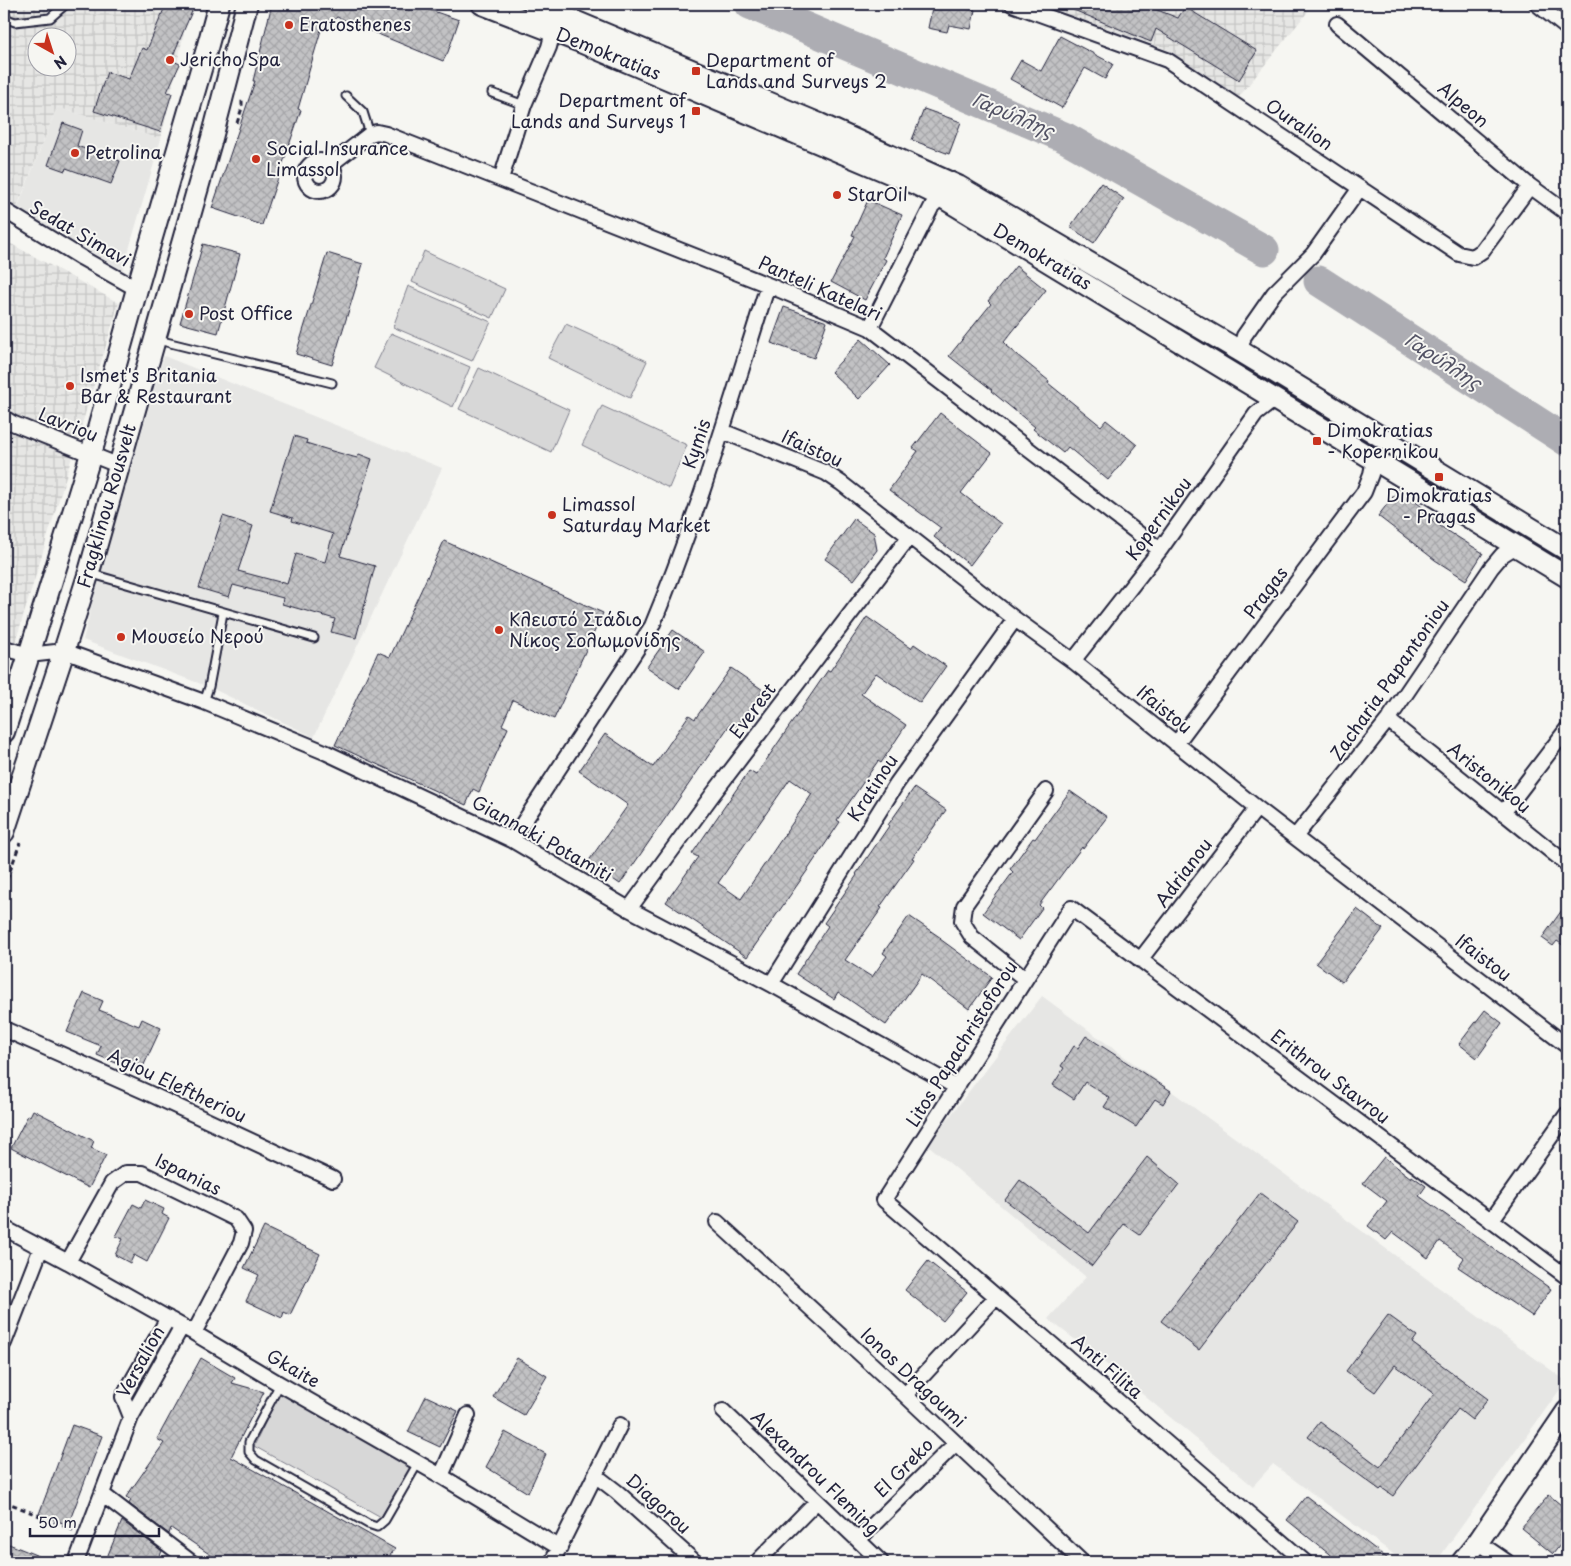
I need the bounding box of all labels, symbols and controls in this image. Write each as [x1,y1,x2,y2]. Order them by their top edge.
place label: Eratosthenes [299,10,411,37]
marker: Eratosthenes [283,19,295,31]
street label: Demokratias [552,19,665,86]
north arrow [28,28,78,78]
place label: Jericho Spa [180,45,280,72]
place label: Department of Lands and Surveys 2 [706,46,887,94]
text: N [50,51,71,74]
marker: Jericho Spa [164,54,176,66]
marker: Department of Lands and Surveys 2 [690,65,702,77]
street label: Alpeon [1433,74,1495,133]
water label: Γαρύλλης [968,84,1061,145]
place label: Department of Lands and Surveys 1 [511,86,688,134]
street label: Ouralion [1261,91,1339,156]
marker: Department of Lands and Surveys 1 [690,105,702,117]
place label: Social Insurance Limassol [266,134,409,182]
place label: Petrolina [85,138,162,165]
marker: Petrolina [69,147,81,159]
marker: Social Insurance Limassol [250,153,262,165]
place label: StarOil [847,180,908,207]
marker: StarOil [831,189,843,201]
street label: Sedat Simavi [25,193,136,273]
street label: Demokratias [988,215,1097,296]
street label: Panteli Katelari [755,248,887,327]
place label: Post Office [199,299,293,326]
marker: Post Office [183,308,195,320]
water label: Γαρύλλης [1399,325,1489,397]
place label: Ismet's Britania Bar & Restaurant [80,361,232,409]
marker: Ismet's Britania Bar & Restaurant [64,380,76,392]
street label: Lavriou [35,399,102,448]
street label: Kymis [675,415,717,472]
place label: Dimokratias - Kopernikou [1327,416,1439,464]
street label: Fragklinou Rousvelt [69,420,142,591]
street label: Ifaistou [778,422,848,473]
marker: Dimokratias - Kopernikou [1311,435,1323,447]
street label: Kopernikou [1118,471,1197,565]
marker: Dimokratias - Pragas [1433,471,1445,483]
place label: Dimokratias - Pragas [1386,481,1492,529]
place label: Limassol Saturday Market [562,490,710,538]
marker: Limassol Saturday Market [546,509,558,521]
street label: Pragas [1236,560,1293,624]
street label: Zacharia Papantoniou [1323,593,1455,765]
place label: Κλειστό Στάδιο Νίκος Σολωμονίδης [509,605,681,653]
place label: Μουσείο Νερού [131,622,264,649]
marker: Κλειστό Στάδιο Νίκος Σολωμονίδης [493,624,505,636]
marker: Μουσείο Νερού [115,631,127,643]
street label: Everest [722,677,782,744]
street label: Ifaistou [1131,678,1199,740]
street label: Aristonikou [1442,735,1537,819]
street label: Kratinou [840,748,904,826]
street label: Giannaki Potamiti [467,788,618,888]
street label: Adrianou [1148,832,1218,912]
street label: Ifaistou [1450,927,1518,987]
street label: Litos Papachristoforou [898,955,1023,1132]
street label: Erithrou Stavrou [1266,1022,1396,1130]
street label: Agiou Eleftheriou [104,1041,251,1129]
street label: Ispanias [151,1146,226,1201]
street label: Versalion [109,1321,170,1402]
street label: Ionos Dragoumi [855,1321,973,1433]
street label: Anti Filita [1066,1327,1150,1405]
street label: Gkaite [262,1342,325,1394]
street label: Alexandrou Fleming [746,1403,887,1541]
street label: El Greko [867,1431,939,1503]
street label: Diagorou [621,1466,698,1539]
scale bar [30,1506,159,1538]
text: 50 m [38,1510,77,1533]

